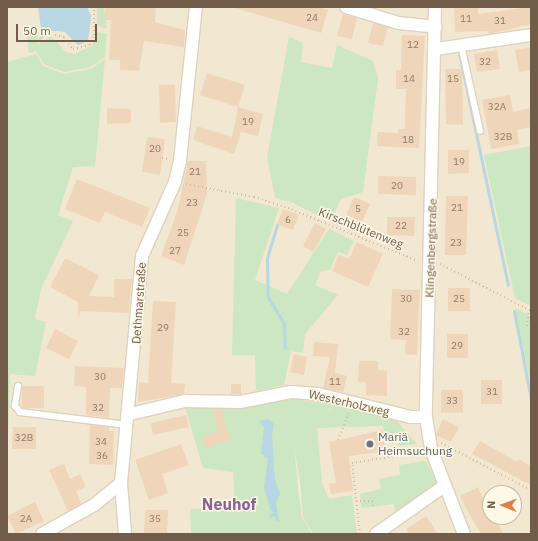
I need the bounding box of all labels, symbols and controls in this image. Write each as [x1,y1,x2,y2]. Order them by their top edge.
house number: 24 [306,12,318,24]
house number: 11 [460,13,472,25]
house number: 31 [494,15,506,27]
scale bar [18,16,99,42]
text: 50 m [23,23,51,38]
house number: 12 [407,39,419,51]
house number: 32 [479,56,491,68]
house number: 14 [403,73,415,85]
house number: 15 [447,73,459,85]
house number: 32A [488,101,506,113]
house number: 19 [242,116,254,128]
house number: 32B [494,131,512,143]
house number: 18 [402,134,414,146]
house number: 20 [149,143,161,155]
house number: 19 [453,156,465,168]
house number: 21 [189,166,201,178]
house number: 20 [391,180,403,192]
house number: 23 [186,197,198,209]
street label: Klingenbergstraße [422,198,440,298]
house number: 21 [451,202,463,214]
house number: 5 [355,203,361,215]
street label: Kirschblütenweg [316,204,406,252]
house number: 6 [285,214,291,226]
house number: 22 [395,220,407,232]
house number: 25 [177,227,189,239]
house number: 23 [450,237,462,249]
house number: 27 [169,245,181,257]
street label: Dethmarstraße [129,262,149,344]
house number: 30 [400,293,412,305]
house number: 25 [453,293,465,305]
house number: 29 [157,322,169,334]
house number: 32 [398,326,410,338]
house number: 29 [451,340,463,352]
house number: 30 [94,371,106,383]
house number: 11 [329,376,341,388]
house number: 31 [486,386,498,398]
street label: Westerholzweg [307,387,391,419]
house number: 33 [446,395,458,407]
house number: 32 [92,402,104,414]
place label: Mariä Heimsuchung [378,430,452,458]
house number: 32B [15,432,33,444]
house number: 34 [95,436,107,448]
marker: Mariä Heimsuchung [365,439,375,449]
house number: 36 [96,450,108,462]
north arrow [482,485,522,525]
district label: Neuhof [202,494,256,514]
text: N [484,501,498,509]
house number: 2A [20,513,32,525]
house number: 35 [149,513,161,525]

